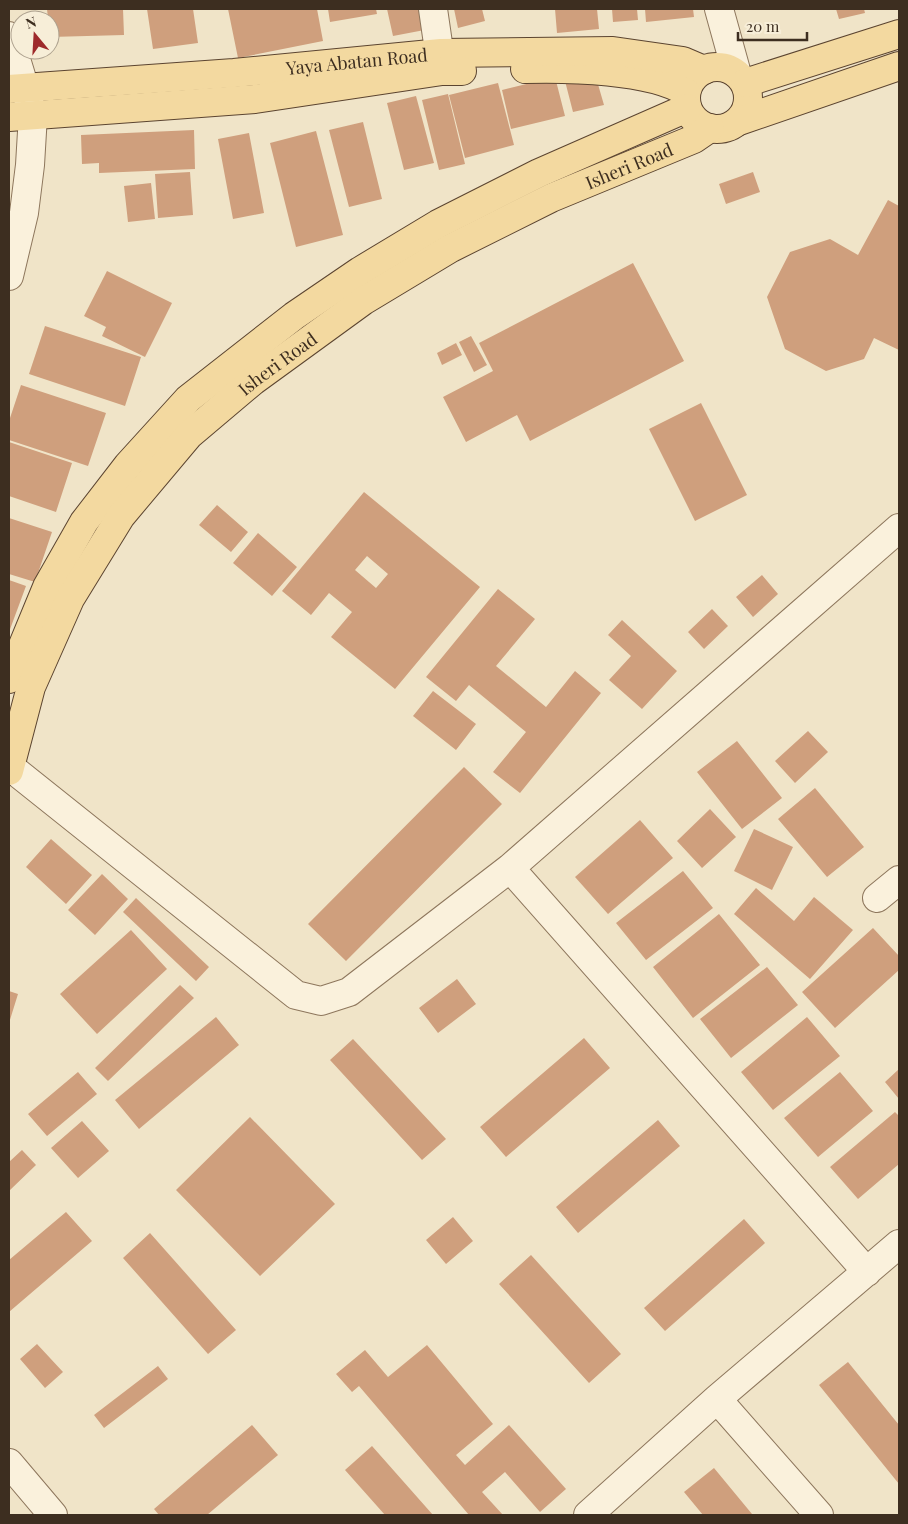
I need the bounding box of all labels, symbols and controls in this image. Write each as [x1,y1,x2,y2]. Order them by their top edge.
north arrow [10,10,60,60]
scale bar [738,10,807,42]
text: N [23,12,39,33]
text: 20 m [746,16,780,36]
street label: Yaya Abatan Road [284,42,429,80]
street label: Isheri Road [582,137,677,195]
street label: Isheri Road [233,326,322,401]

